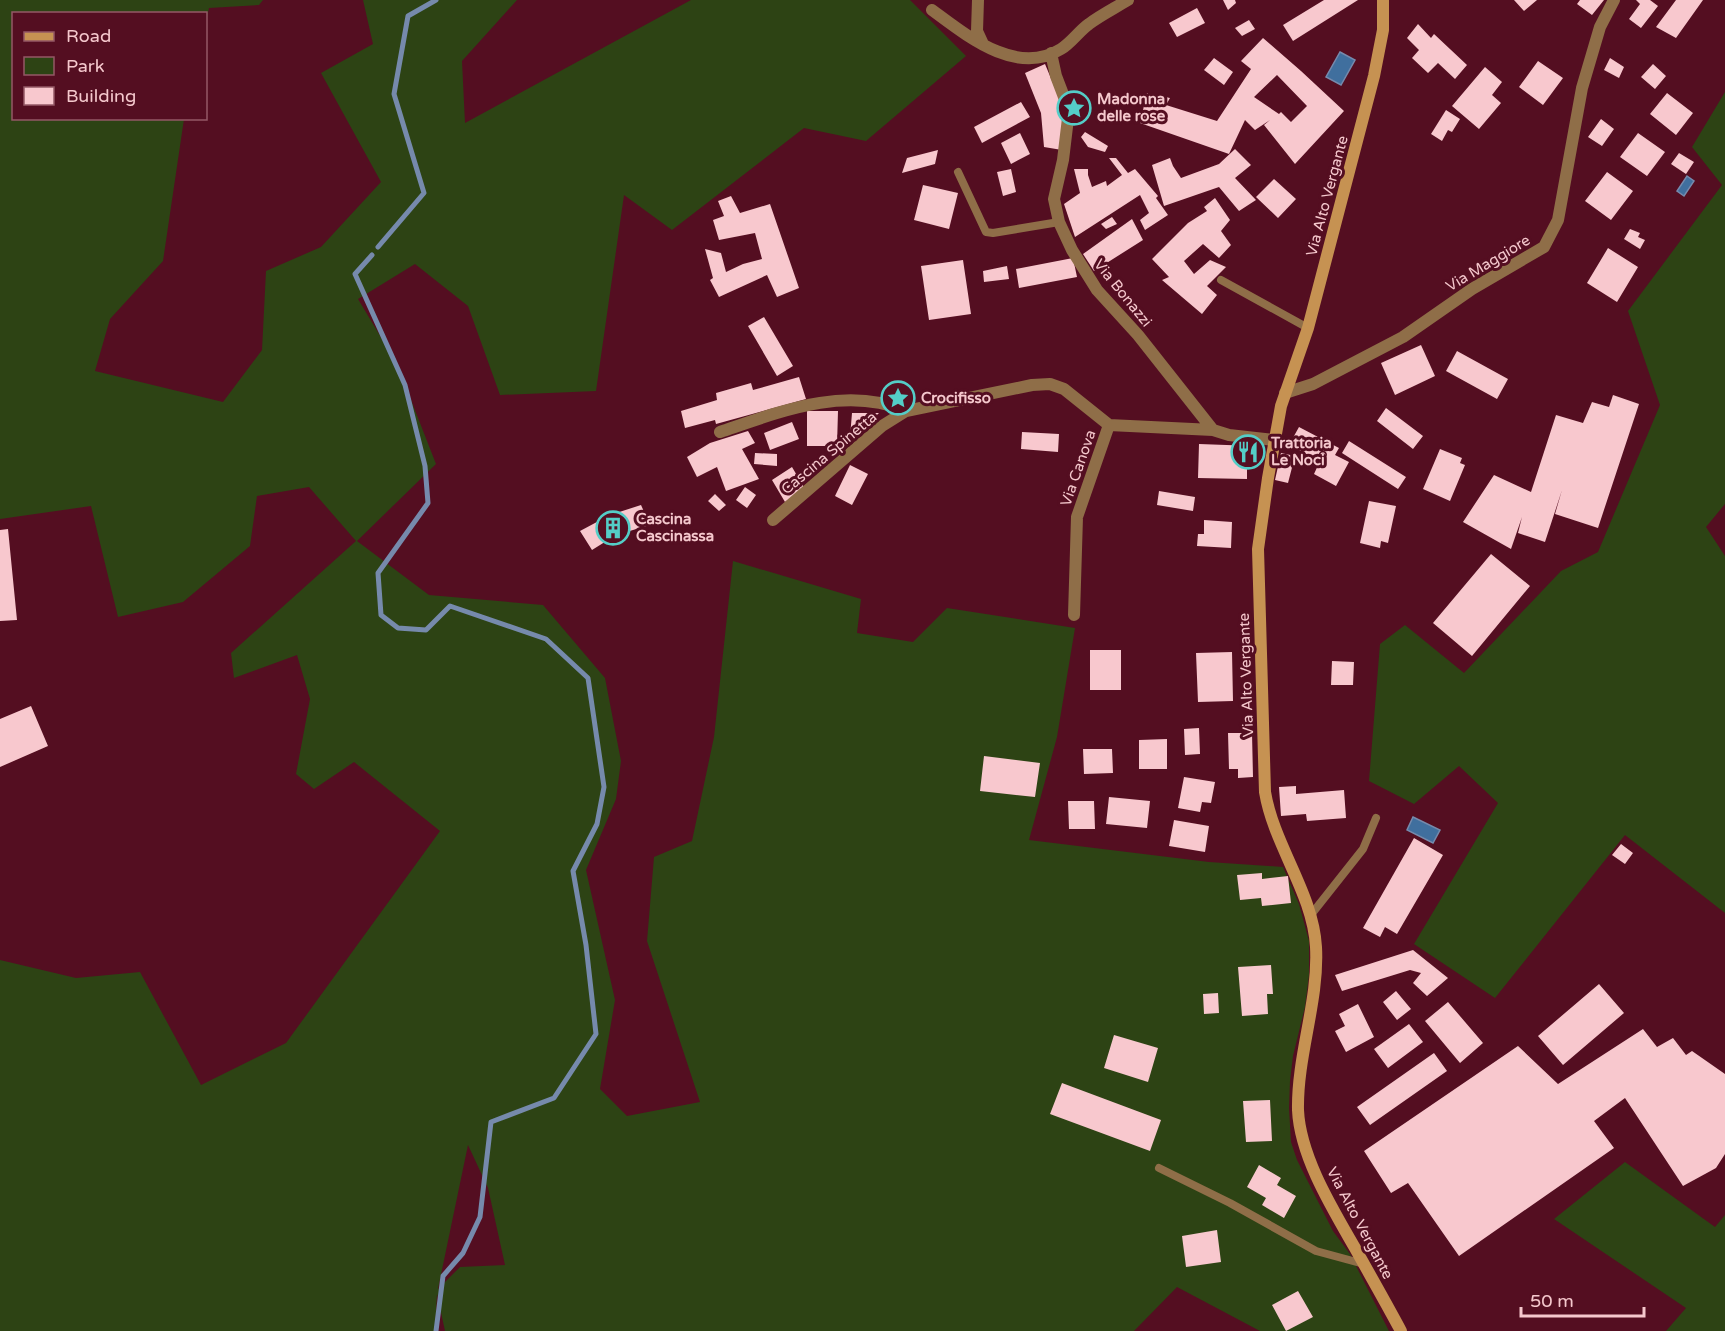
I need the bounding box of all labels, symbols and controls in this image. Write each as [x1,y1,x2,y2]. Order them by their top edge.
legend [12,12,207,120]
text: Road [66,25,111,47]
text: Park [66,55,105,77]
text: Building [66,85,136,107]
place icon: Madonna delle rose [1056,90,1092,126]
place label: Madonna delle rose [1097,90,1166,125]
street label: Via Alto Vergante [1302,134,1352,258]
street label: Via Maggiore [1443,231,1533,295]
street label: Via Bonazzi [1090,255,1156,331]
place icon: Crocifisso [880,380,916,416]
place label: Crocifisso [921,389,991,407]
street label: Cascina Spinetta [778,408,880,498]
street label: Via Canova [1057,427,1099,509]
restaurant icon: Trattoria Le Noci [1230,434,1266,470]
place label: Trattoria Le Noci [1270,434,1332,469]
building icon: Cascina Cascinassa [595,510,631,546]
place label: Cascina Cascinassa [636,510,714,545]
street label: Via Alto Vergante [1235,613,1257,737]
street label: Via Alto Vergante [1323,1164,1397,1282]
scale bar [1521,1280,1644,1318]
text: 50 m [1530,1290,1574,1312]

